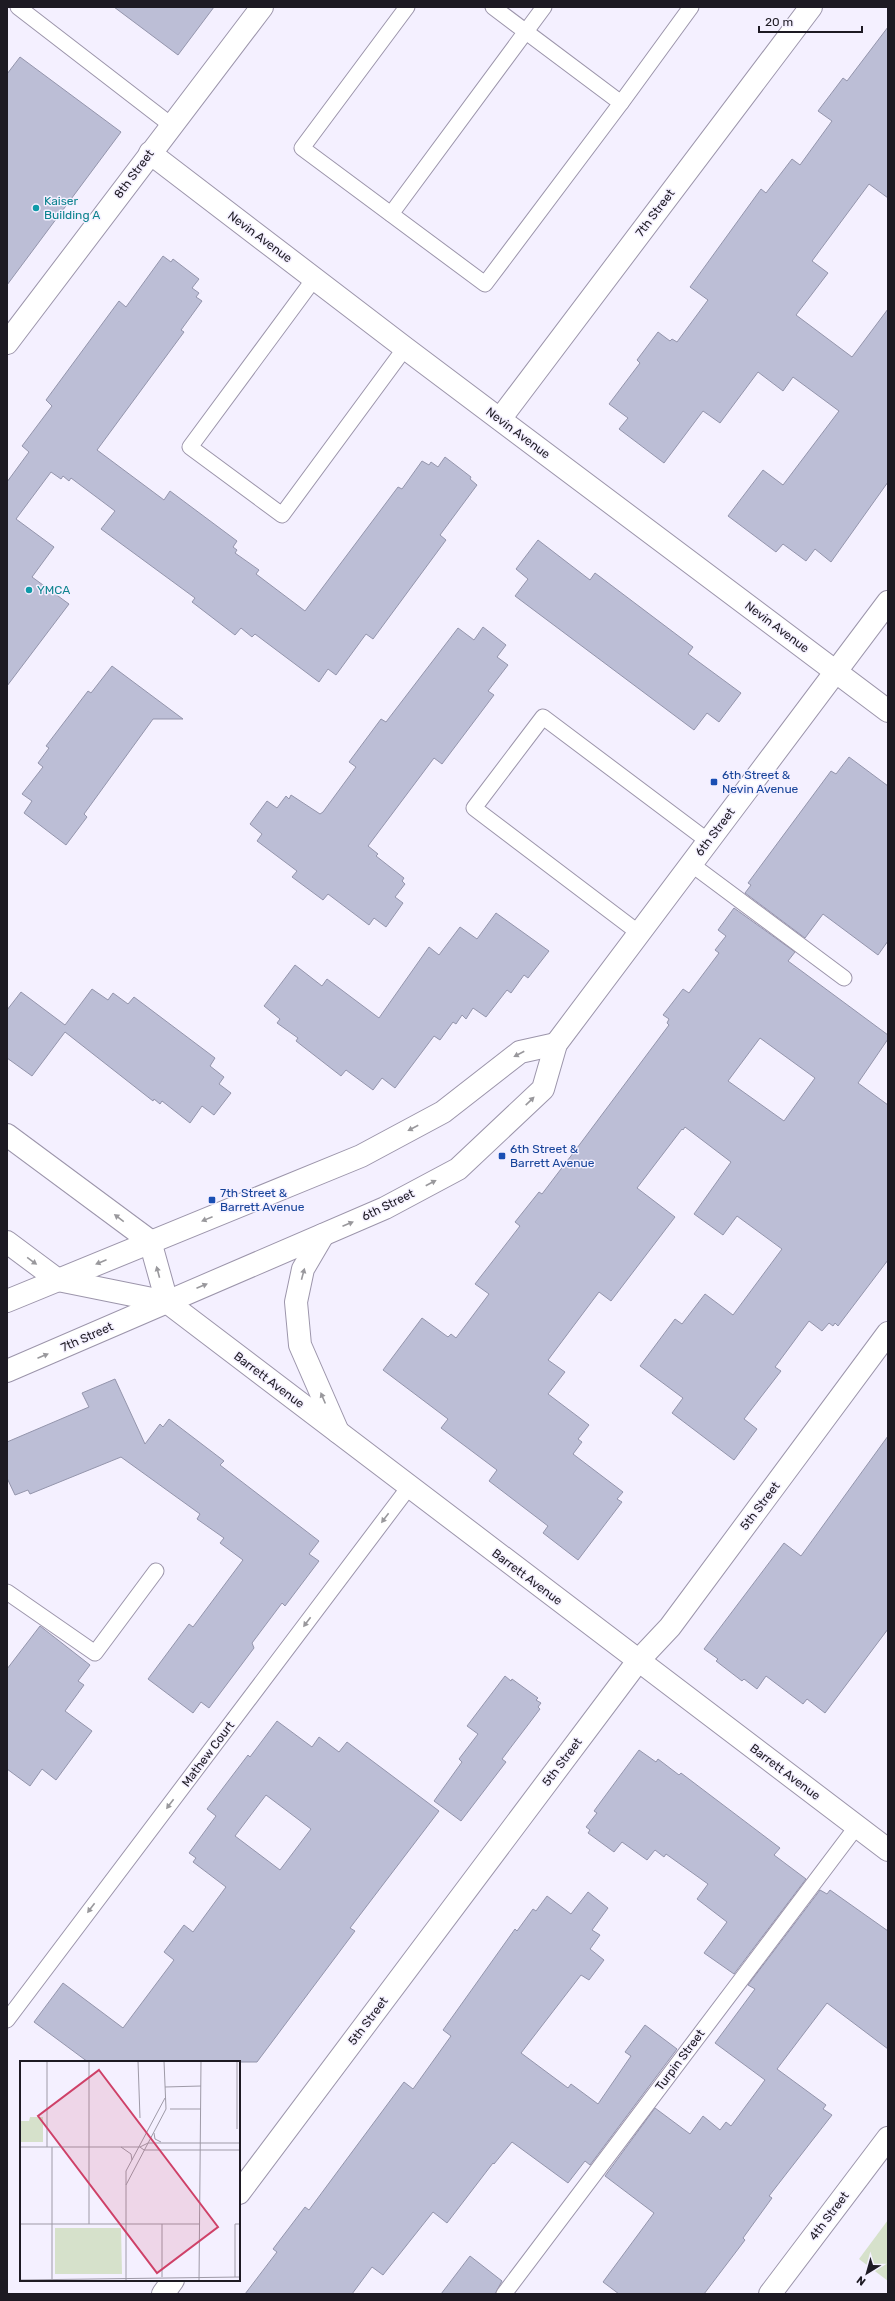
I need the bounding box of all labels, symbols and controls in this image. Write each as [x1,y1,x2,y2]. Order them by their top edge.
scale bar [759,8,862,34]
text: 20 m [765,15,793,29]
street label: 8th Street [111,147,157,201]
street label: 7th Street [633,186,678,239]
place label: Kaiser Building A [44,194,100,222]
marker: Kaiser Building A [31,203,41,213]
street label: Nevin Avenue [225,208,295,266]
street label: Nevin Avenue [483,404,553,462]
place label: YMCA [37,583,70,597]
marker: YMCA [24,585,34,595]
street label: Nevin Avenue [742,598,812,656]
place label: 6th Street & Nevin Avenue [722,768,799,796]
marker: 6th Street & Nevin Avenue [709,777,719,787]
street label: 6th Street [692,805,738,859]
one-way arrow [513,1051,525,1058]
one-way arrow [525,1096,535,1105]
one-way arrow [407,1125,419,1131]
place label: 6th Street & Barrett Avenue [510,1142,595,1170]
marker: 6th Street & Barrett Avenue [497,1151,507,1161]
one-way arrow [425,1180,437,1187]
place label: 7th Street & Barrett Avenue [220,1186,305,1214]
street label: 6th Street [359,1186,417,1224]
marker: 7th Street & Barrett Avenue [207,1195,217,1205]
one-way arrow [113,1214,124,1223]
one-way arrow [200,1216,212,1222]
one-way arrow [342,1221,354,1227]
one-way arrow [27,1257,38,1265]
one-way arrow [96,1259,107,1265]
one-way arrow [155,1265,161,1278]
one-way arrow [300,1267,306,1279]
one-way arrow [197,1283,209,1289]
street label: 7th Street [59,1319,116,1355]
street label: Barrett Avenue [231,1349,307,1411]
one-way arrow [37,1353,48,1359]
one-way arrow [320,1392,326,1403]
street label: 5th Street [737,1479,783,1533]
one-way arrow [381,1513,390,1524]
street label: Barrett Avenue [489,1546,565,1608]
one-way arrow [303,1617,311,1628]
street label: Mathew Court [179,1718,237,1789]
street label: 5th Street [539,1735,585,1789]
street label: Barrett Avenue [747,1741,823,1803]
one-way arrow [166,1799,174,1810]
one-way arrow [87,1902,96,1913]
street label: 5th Street [345,1994,391,2048]
street label: Turpin Street [653,2027,708,2093]
inset map [20,2061,240,2281]
street label: 4th Street [806,2189,852,2243]
north arrow [847,2253,887,2293]
text: N [854,2273,868,2288]

